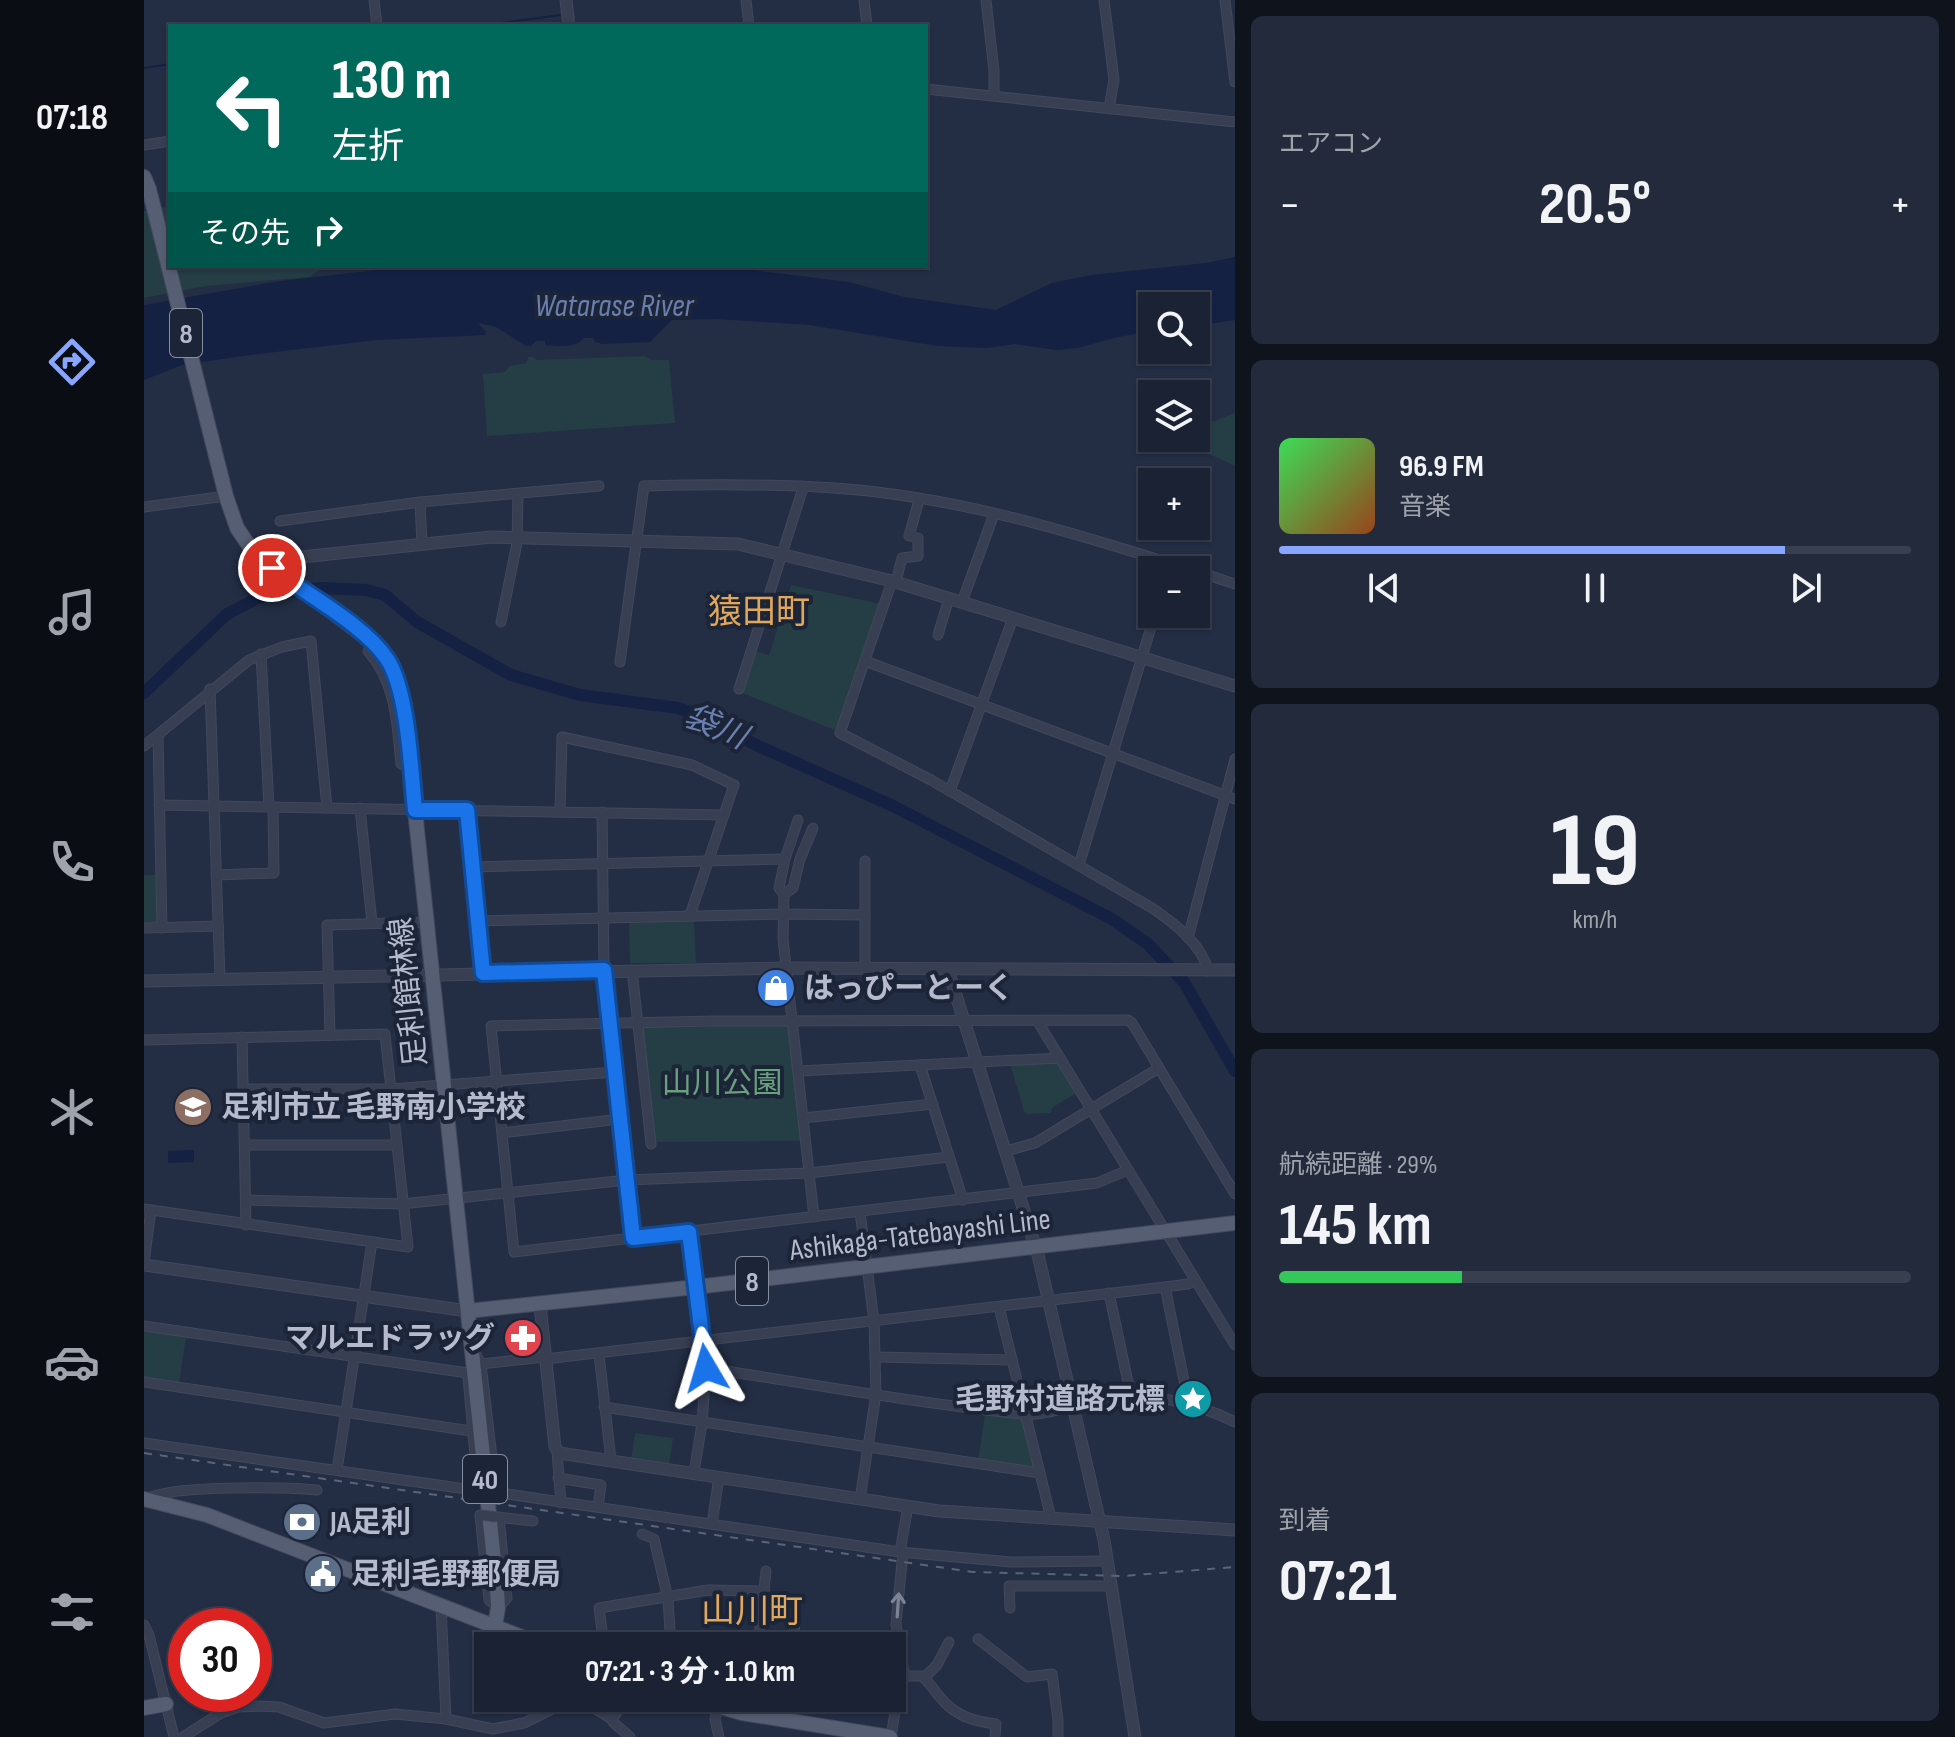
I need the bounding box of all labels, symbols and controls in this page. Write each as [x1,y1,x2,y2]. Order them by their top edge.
text: 130 m [332,48,452,115]
icon: left [200,56,304,160]
text: 07:18 [36,97,108,140]
text: 左折 [332,126,404,169]
text: エアコン [1279,129,1383,160]
text: 20.5° [1539,169,1651,241]
text: − [1279,179,1301,232]
text: + [1889,179,1911,232]
icon: right [306,208,350,252]
text: その先 [200,216,290,252]
water label: Watarase River [535,287,694,326]
map controls [1138,292,1210,628]
button: search [1138,292,1210,364]
road number: 8 [170,309,202,357]
icon: directions [44,334,100,390]
button: layers [1138,380,1210,452]
text: 96.9 FM [1399,449,1484,485]
button: + [1138,468,1210,540]
text: 音楽 [1399,492,1451,523]
pin [238,534,306,602]
icon: arrive [250,546,294,590]
button: − [1138,556,1210,628]
icon: previous [1362,566,1406,610]
icon: pause [1573,566,1617,610]
icon: next [1784,566,1828,610]
icon: music [44,584,100,640]
district label: 猿田町 [708,592,810,633]
water label: 袋川 [678,697,755,759]
text: 19 [1550,790,1640,915]
icon: phone [44,834,100,890]
text: km/h [1573,905,1617,936]
street label: 足利館林線 [383,915,435,1068]
shop icon: はっぴーとーく [755,967,797,1009]
place label: はっぴーとーく [804,971,1014,1007]
park label: 山川公園 [662,1066,782,1102]
icon: climate [44,1084,100,1140]
school or university icon: 足利市立 毛野南小学校 [172,1086,214,1128]
place label: 足利市立 毛野南小学校 [221,1090,526,1126]
text: 航続距離 · 29% [1279,1150,1438,1181]
text: 145 km [1279,1190,1432,1262]
street label: Ashikaga-Tatebayashi Line [787,1201,1053,1269]
road number: 8 [736,1257,768,1305]
pharmacy icon: マルエドラッグ [502,1317,544,1359]
place label: マルエドラッグ [285,1321,495,1357]
position arrow [664,1326,748,1410]
icon: car [44,1334,100,1390]
place icon: 毛野村道路元標 [1172,1378,1214,1420]
place label: 毛野村道路元標 [955,1382,1165,1418]
road number: 40 [463,1455,507,1503]
bank icon: JA足利 [281,1501,323,1543]
place label: JA足利 [329,1505,411,1541]
text: 到着 [1279,1506,1331,1537]
text: 07:21 [1279,1546,1397,1618]
public building icon: 足利毛野郵便局 [302,1553,344,1595]
place label: 足利毛野郵便局 [351,1557,561,1593]
icon: filters [44,1584,100,1640]
district label: 山川町 [701,1591,803,1632]
one-way arrow [891,1592,906,1619]
speed limit sign: 30 [168,1608,272,1712]
text: 07:21 · 3 分 · 1.0 km [585,1654,795,1690]

